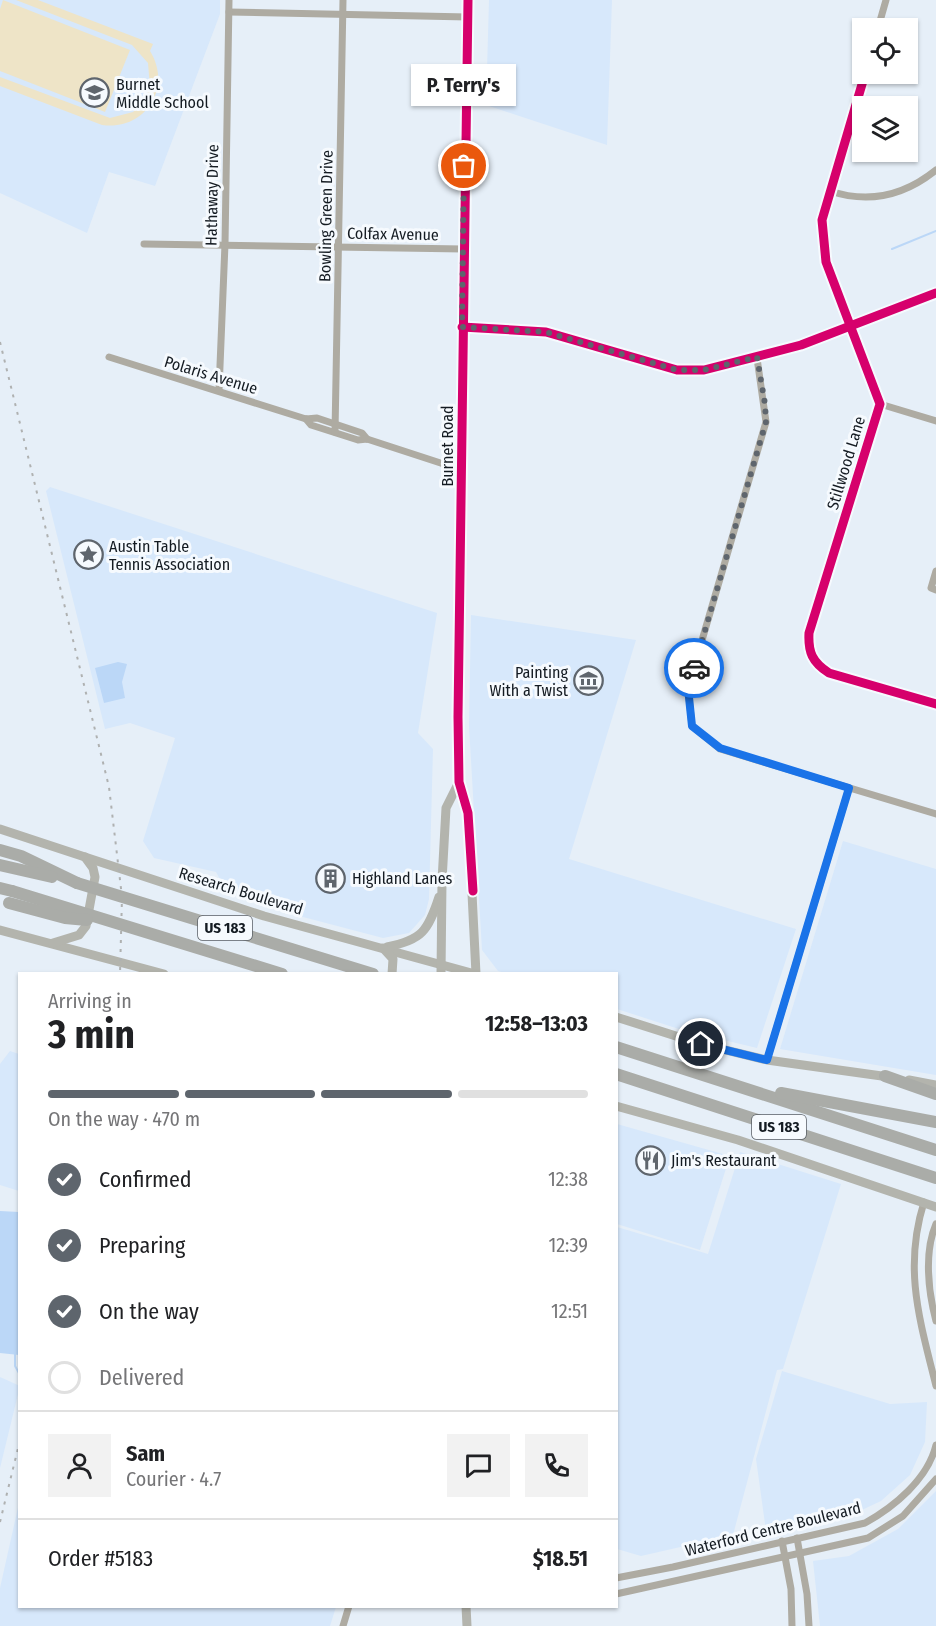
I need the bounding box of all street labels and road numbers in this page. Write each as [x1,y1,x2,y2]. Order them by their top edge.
street label: Hathaway Drive [202,144,222,246]
street label: Bowling Green Drive [315,150,337,282]
street label: Colfax Avenue [347,224,439,244]
street label: Polaris Avenue [162,352,260,398]
street label: Burnet Road [438,405,457,487]
street label: Stillwood Lane [823,414,869,512]
street label: Research Boulevard [177,863,305,919]
road number: US 183 [198,916,252,940]
road number: US 183 [752,1115,806,1139]
street label: Waterford Centre Boulevard [683,1498,863,1560]

